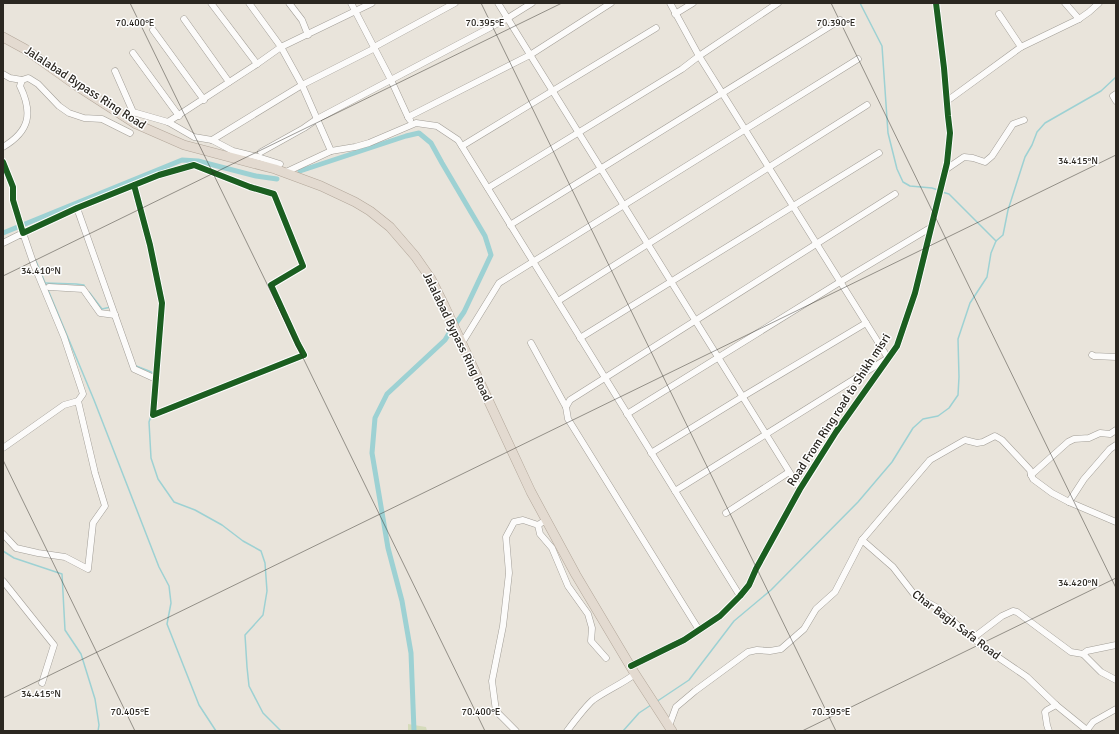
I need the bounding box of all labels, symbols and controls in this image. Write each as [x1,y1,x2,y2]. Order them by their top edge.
text: 70.400°E [116,17,155,29]
text: 70.395°E [466,17,505,29]
text: 70.390°E [817,17,856,29]
street label: Jalalabad Bypass Ring Road [21,43,149,133]
text: 34.415°N [1058,155,1098,167]
text: 34.410°N [21,265,61,277]
street label: Jalalabad Bypass Ring Road [419,270,495,404]
street label: Road From Ring road to Shikh misri [784,331,894,489]
text: 34.420°N [1058,577,1098,589]
street label: Char Bagh Safa Road [909,587,1003,663]
text: 34.415°N [21,688,61,700]
text: 70.405°E [111,706,150,718]
text: 70.400°E [462,706,501,718]
text: 70.395°E [812,706,851,718]

